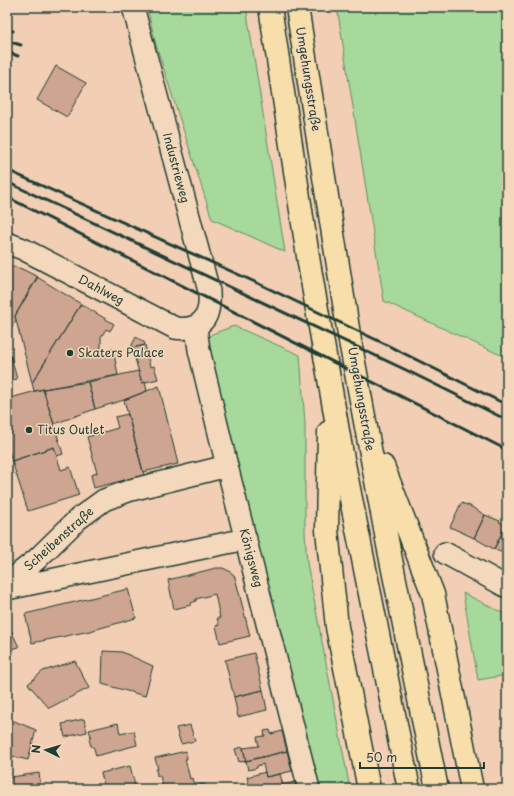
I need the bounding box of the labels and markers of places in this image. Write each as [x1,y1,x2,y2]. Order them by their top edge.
place label: Skaters Palace [78,343,164,361]
marker: Skaters Palace [65,348,75,358]
place label: Titus Outlet [37,420,104,438]
marker: Titus Outlet [24,425,34,435]

